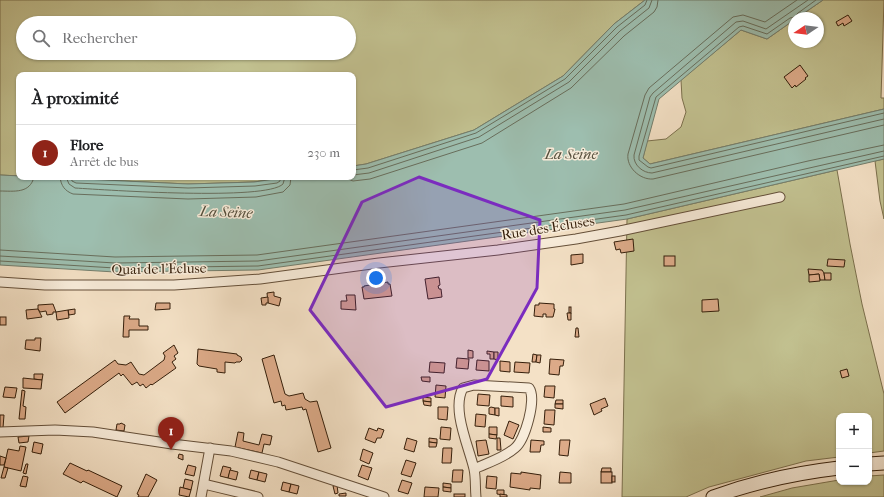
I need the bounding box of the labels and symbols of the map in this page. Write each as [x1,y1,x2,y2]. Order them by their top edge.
north arrow [788,12,824,48]
water label: La Seine [544,145,598,163]
water label: La Seine [198,202,254,222]
street label: Rue des Écluses [500,211,596,244]
street label: Quai de l'Écluse [111,259,207,278]
your location [366,268,386,288]
pin: 1 [158,417,184,450]

